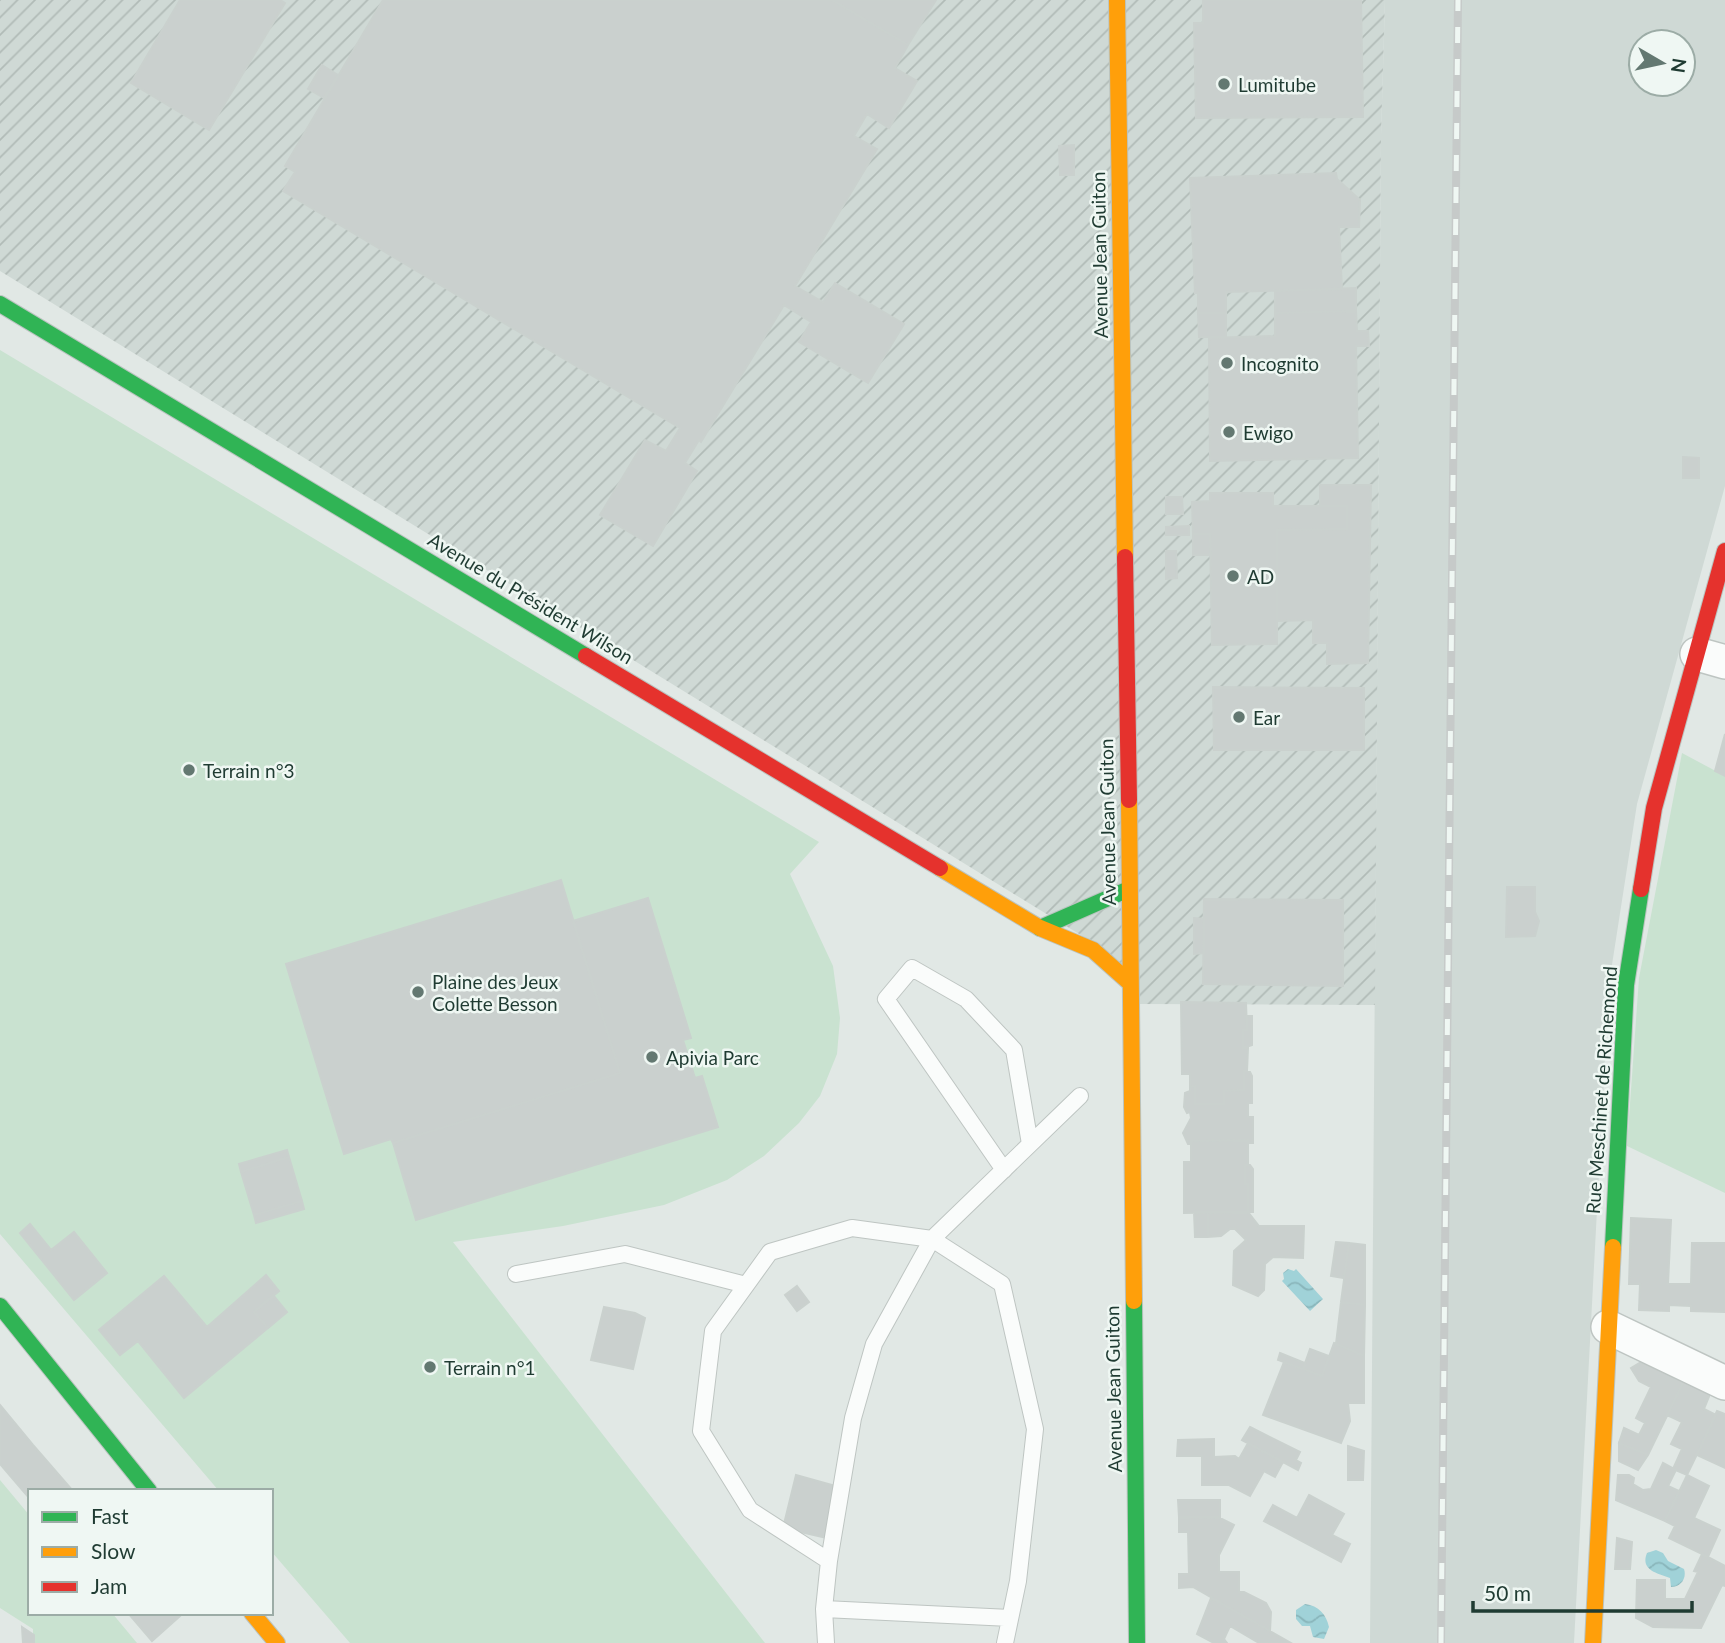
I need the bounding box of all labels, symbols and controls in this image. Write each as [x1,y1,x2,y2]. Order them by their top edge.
north arrow [1627,28,1697,98]
text: N [1667,57,1692,75]
place label: Lumitube [1238,73,1316,96]
marker: Lumitube [1216,76,1232,92]
street label: Avenue Jean Guiton [1086,171,1112,339]
place label: Incognito [1241,352,1319,375]
marker: Incognito [1219,355,1235,371]
place label: Ewigo [1243,421,1294,444]
marker: Ewigo [1221,424,1237,440]
street label: Avenue du Président Wilson [424,528,638,668]
place label: AD [1247,565,1274,588]
marker: AD [1225,568,1241,584]
place label: Ear [1253,706,1280,729]
marker: Ear [1231,709,1247,725]
street label: Avenue Jean Guiton [1094,738,1120,906]
place label: Terrain n°3 [203,759,295,782]
marker: Terrain n°3 [181,762,197,778]
street label: Rue Meschinet de Richemond [1581,965,1621,1215]
place label: Plaine des Jeux Colette Besson [432,970,559,1015]
marker: Plaine des Jeux Colette Besson [410,984,426,1000]
place label: Apivia Parc [666,1046,759,1069]
marker: Apivia Parc [644,1049,660,1065]
street label: Avenue Jean Guiton [1100,1305,1126,1473]
place label: Terrain n°1 [444,1356,536,1379]
marker: Terrain n°1 [422,1359,438,1375]
legend [28,1489,273,1615]
text: Fast [91,1503,129,1528]
text: Slow [91,1538,136,1563]
scale bar [1473,1570,1692,1614]
text: Jam [91,1573,127,1598]
text: 50 m [1484,1580,1531,1605]

